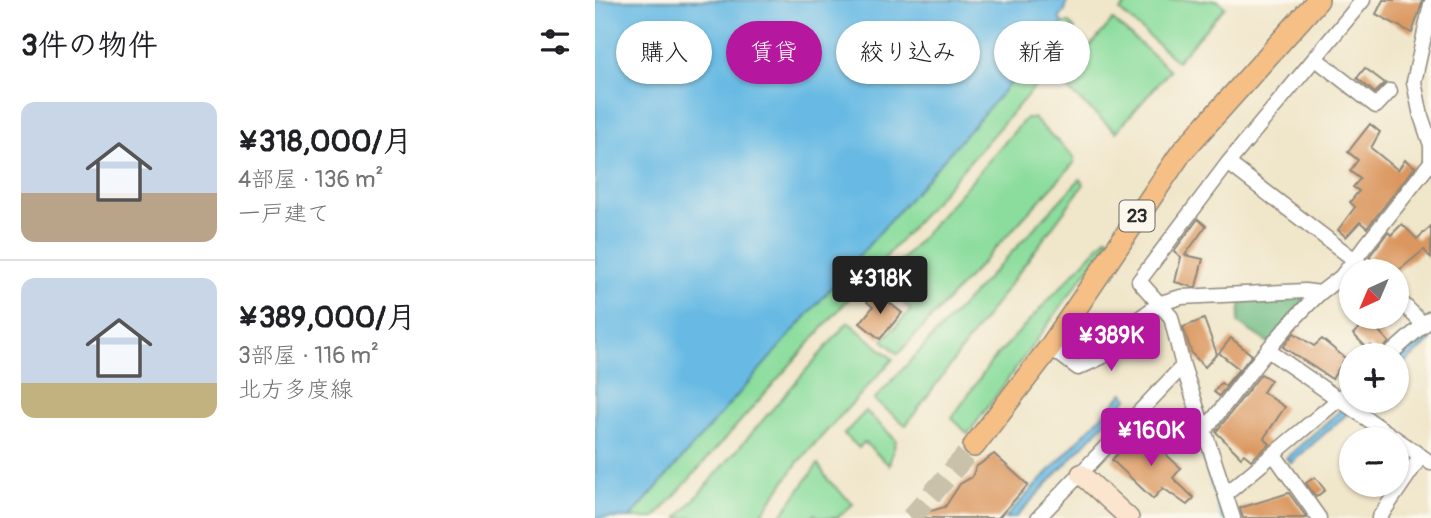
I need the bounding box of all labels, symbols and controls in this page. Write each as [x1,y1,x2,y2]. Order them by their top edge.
chip: 購入 [616,21,712,84]
chip: 賃貸 [726,21,822,84]
chip: 絞り込み [836,21,980,84]
chip: 新着 [994,21,1090,84]
icon: filters [536,23,574,61]
text: 3件の物件 [21,27,158,64]
text: ¥318,000/月 [238,123,412,160]
icon: home [77,130,161,214]
text: 4部屋 · 136 m² [238,165,383,194]
text: 一戸建て [238,199,330,228]
road number: 23 [1119,200,1155,232]
pin: ¥318K [831,256,929,316]
north arrow [1339,259,1409,329]
map controls [1339,259,1409,497]
text: ¥318K [848,264,912,293]
text: ¥389,000/月 [238,299,416,336]
icon: home [77,306,161,390]
pin: ¥389K [1062,314,1160,373]
text: ¥389K [1078,321,1144,350]
text: 3部屋 · 116 m² [238,341,379,370]
button: + [1339,343,1409,413]
text: 北方多度線 [238,375,353,404]
pin: ¥160K [1102,408,1200,468]
text: ¥160K [1117,416,1185,445]
button: − [1339,427,1409,497]

